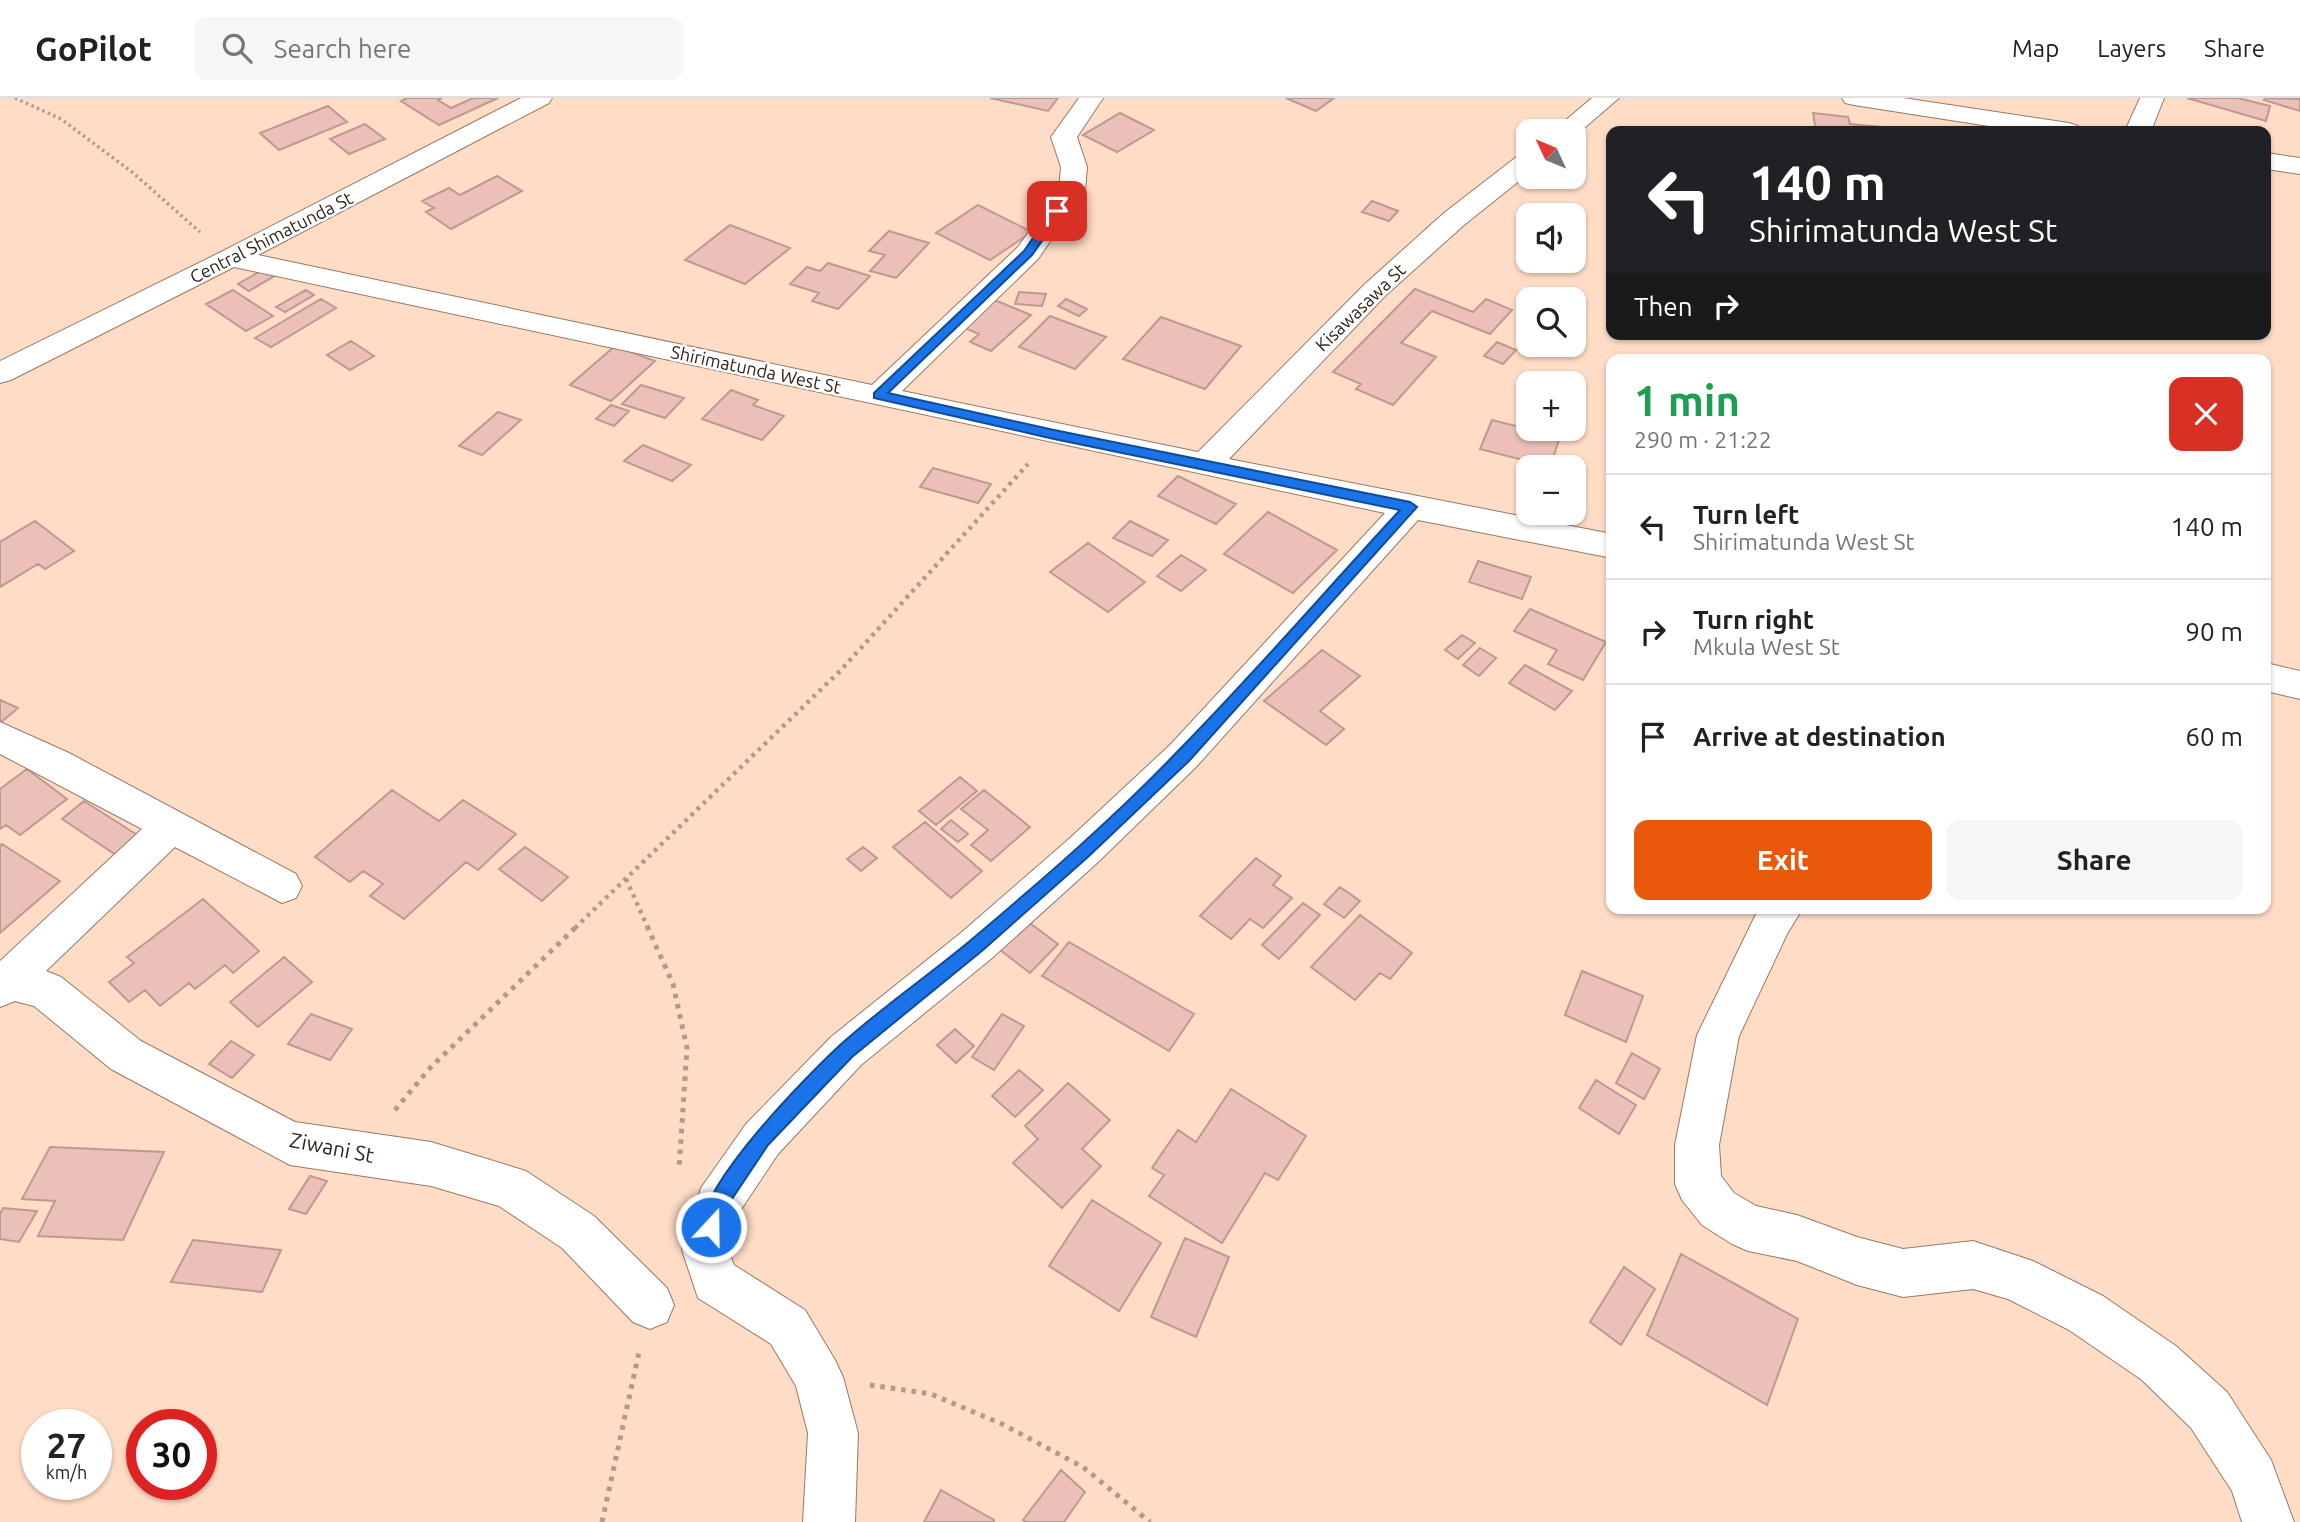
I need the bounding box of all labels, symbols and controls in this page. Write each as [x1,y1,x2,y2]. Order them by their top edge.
search box [194,17,684,80]
icon: search [218,29,256,67]
text: GoPilot [35,30,152,67]
text: Search here [274,34,411,63]
text: Map [2012,35,2059,62]
text: Layers [2097,35,2166,62]
text: Share [2204,35,2265,62]
north arrow [1516,119,1586,189]
map controls [1516,119,1586,525]
icon: left [1634,154,1725,245]
text: 140 m [1749,154,1886,209]
pin [1027,181,1087,241]
street label: Central Shimatunda St [186,187,356,287]
icon: arrive [1038,192,1076,230]
button: sound [1516,203,1586,273]
text: Shirimatunda West St [1749,212,2057,248]
street label: Kisawasawa St [1311,259,1409,355]
button: search [1516,287,1586,357]
icon: right [1707,287,1745,325]
text: Then [1634,292,1693,321]
street label: Shirimatunda West St [669,341,843,397]
button: + [1516,371,1586,441]
text: 1 min [1634,377,1740,424]
button: close [2169,377,2243,451]
text: 290 m · 21:22 [1634,427,1772,452]
button: − [1516,455,1586,525]
text: Turn left [1693,500,1799,529]
icon: left [1634,508,1672,546]
text: 140 m [2171,512,2243,541]
text: Shirimatunda West St [1693,529,1915,554]
text: Turn right [1693,605,1814,634]
icon: right [1634,613,1672,651]
text: 90 m [2185,617,2243,646]
text: Mkula West St [1693,634,1840,659]
icon: arrive [1634,718,1672,756]
text: Arrive at destination [1693,722,1946,751]
text: 60 m [2185,722,2243,751]
button: Exit [1634,820,1932,900]
button: Share [1946,820,2243,900]
street label: Ziwani St [288,1127,376,1167]
position arrow [674,1190,748,1264]
speed limit sign: 30 [126,1409,217,1500]
text: 27 [47,1425,86,1465]
text: km/h [46,1462,87,1482]

